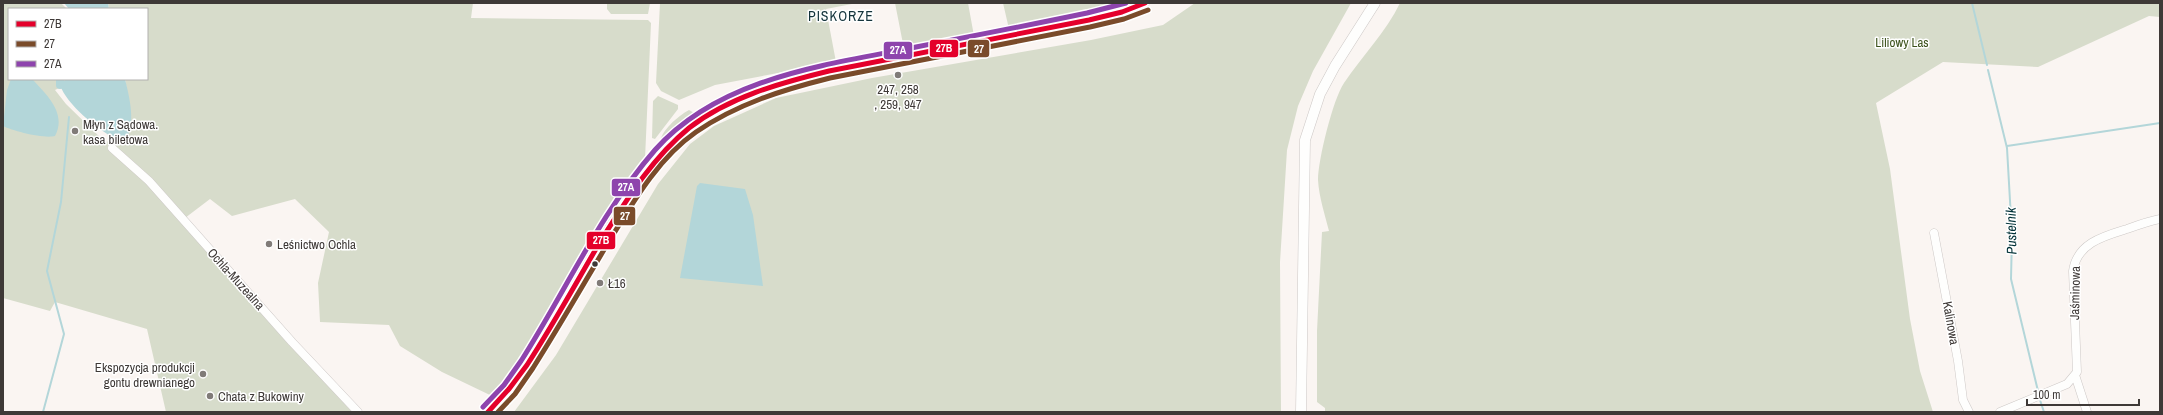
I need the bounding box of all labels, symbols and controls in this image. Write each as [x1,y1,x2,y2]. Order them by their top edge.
district label: PISKORZE [808,7,874,25]
legend [8,8,148,80]
text: 27B [44,16,62,32]
park label: Liliowy Las [1875,34,1929,51]
text: 27 [44,36,55,52]
line badge: 27B [929,39,959,58]
line badge: 27 [967,39,990,58]
line badge: 27A [883,41,913,60]
text: 27B [936,41,953,55]
text: 27 [974,42,984,56]
text: 27A [890,43,907,57]
text: 27A [44,56,62,72]
marker: 247, 258 , 259, 947 [893,70,903,80]
place label: 247, 258 , 259, 947 [874,81,922,113]
place label: Młyn z Sądowa. kasa biletowa [83,116,158,148]
marker: Młyn z Sądowa. kasa biletowa [70,126,80,136]
line badge: 27A [611,178,641,197]
text: 27A [618,180,635,194]
line badge: 27 [613,206,636,226]
water label: Pustelnik [2002,206,2020,255]
text: 27 [620,209,630,223]
line badge: 27B [586,231,616,250]
text: 27B [593,233,610,247]
place label: Leśnictwo Ochla [277,236,356,253]
marker: Leśnictwo Ochla [264,239,274,249]
street label: Ochla-Muzealna [204,244,268,314]
unlabelled marker [590,259,600,269]
street label: Jaśminowa [2066,266,2084,320]
place label: Ł16 [608,275,626,292]
marker: Ł16 [595,278,605,288]
street label: Kalinowa [1939,300,1963,346]
place label: Ekspozycja produkcji gontu drewnianego [95,359,195,391]
marker: Ekspozycja produkcji gontu drewnianego [198,369,208,379]
scale bar [2027,381,2139,407]
text: 100 m [2033,387,2060,403]
place label: Chata z Bukowiny [218,388,305,405]
marker: Chata z Bukowiny [205,391,215,401]

